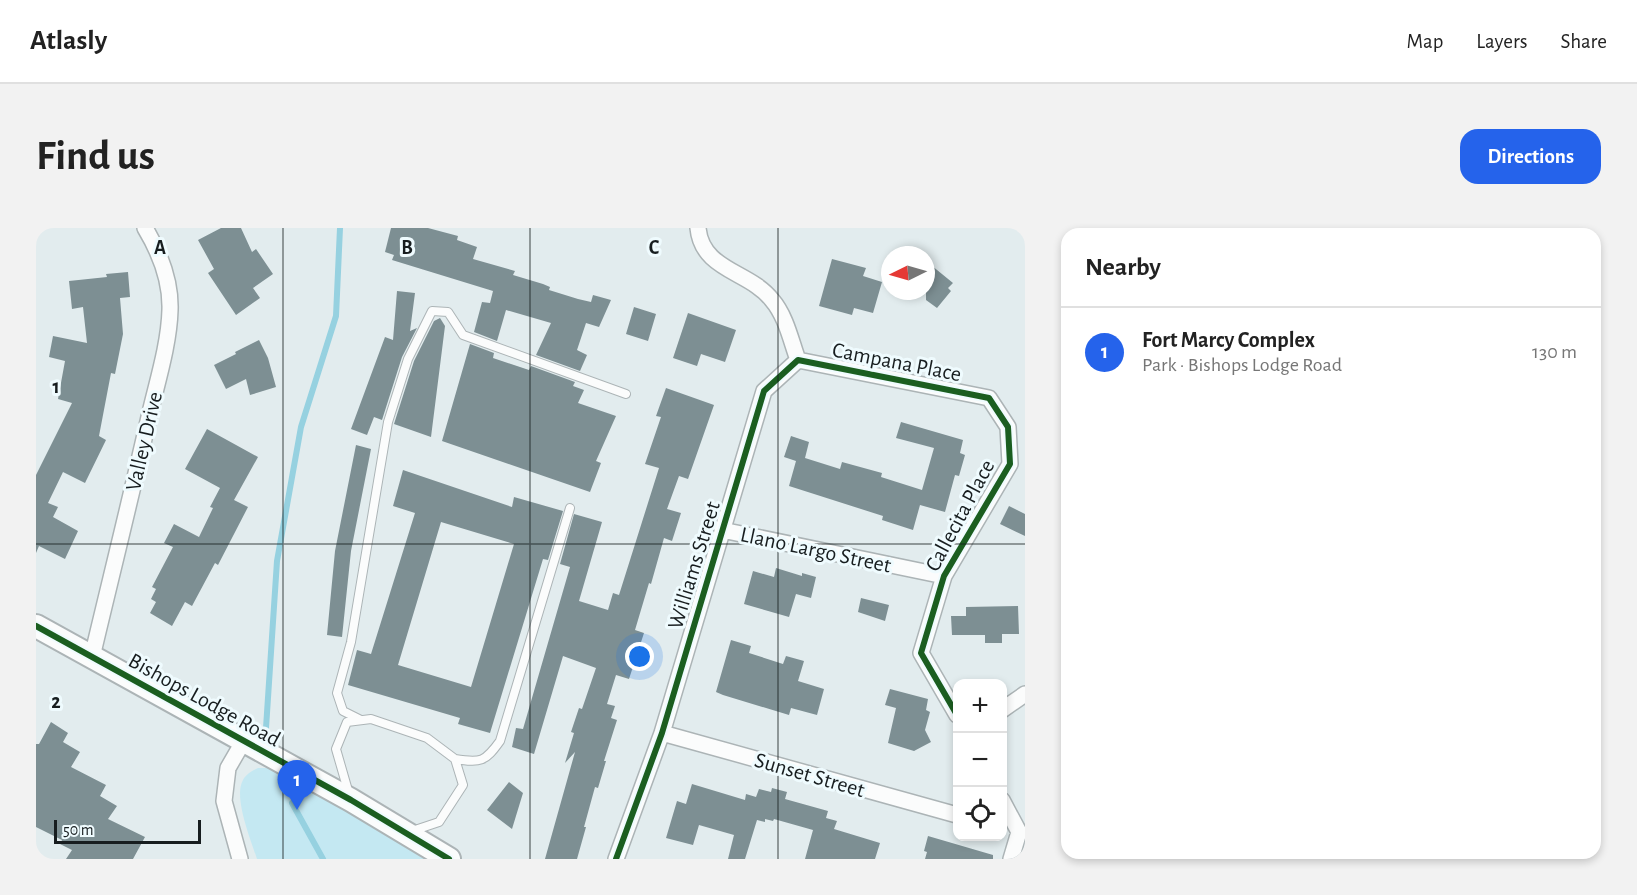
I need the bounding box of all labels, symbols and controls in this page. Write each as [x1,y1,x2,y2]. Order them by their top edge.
text: Atlasly [30,27,107,55]
text: Map [1407,31,1443,52]
text: Layers [1476,31,1527,52]
text: Share [1560,31,1607,52]
button: Directions [1460,129,1601,184]
text: Find us [36,135,155,177]
text: A [154,238,166,258]
text: B [401,238,413,258]
text: C [649,238,660,258]
north arrow [881,246,935,300]
text: Nearby [1085,254,1161,280]
text: Fort Marcy Complex [1142,329,1315,351]
street label: Campana Place [830,339,963,385]
text: 1 [1101,342,1108,362]
text: 130 m [1532,342,1577,362]
text: Park · Bishops Lodge Road [1142,355,1342,375]
text: 1 [52,377,60,397]
street label: Valley Drive [122,389,166,493]
street label: Callecita Place [921,456,998,575]
street label: Williams Street [664,499,724,632]
street label: Llano Largo Street [738,523,893,577]
your location [625,642,654,671]
street label: Bishops Lodge Road [125,649,284,751]
map controls [953,679,1007,841]
button: + [953,679,1007,733]
text: 2 [51,692,61,712]
button: − [953,733,1007,787]
street label: Sunset Street [752,749,867,801]
pin: 1 [278,760,316,810]
button: locate [953,787,1007,841]
scale bar [54,817,201,844]
text: 50 m [63,822,94,838]

